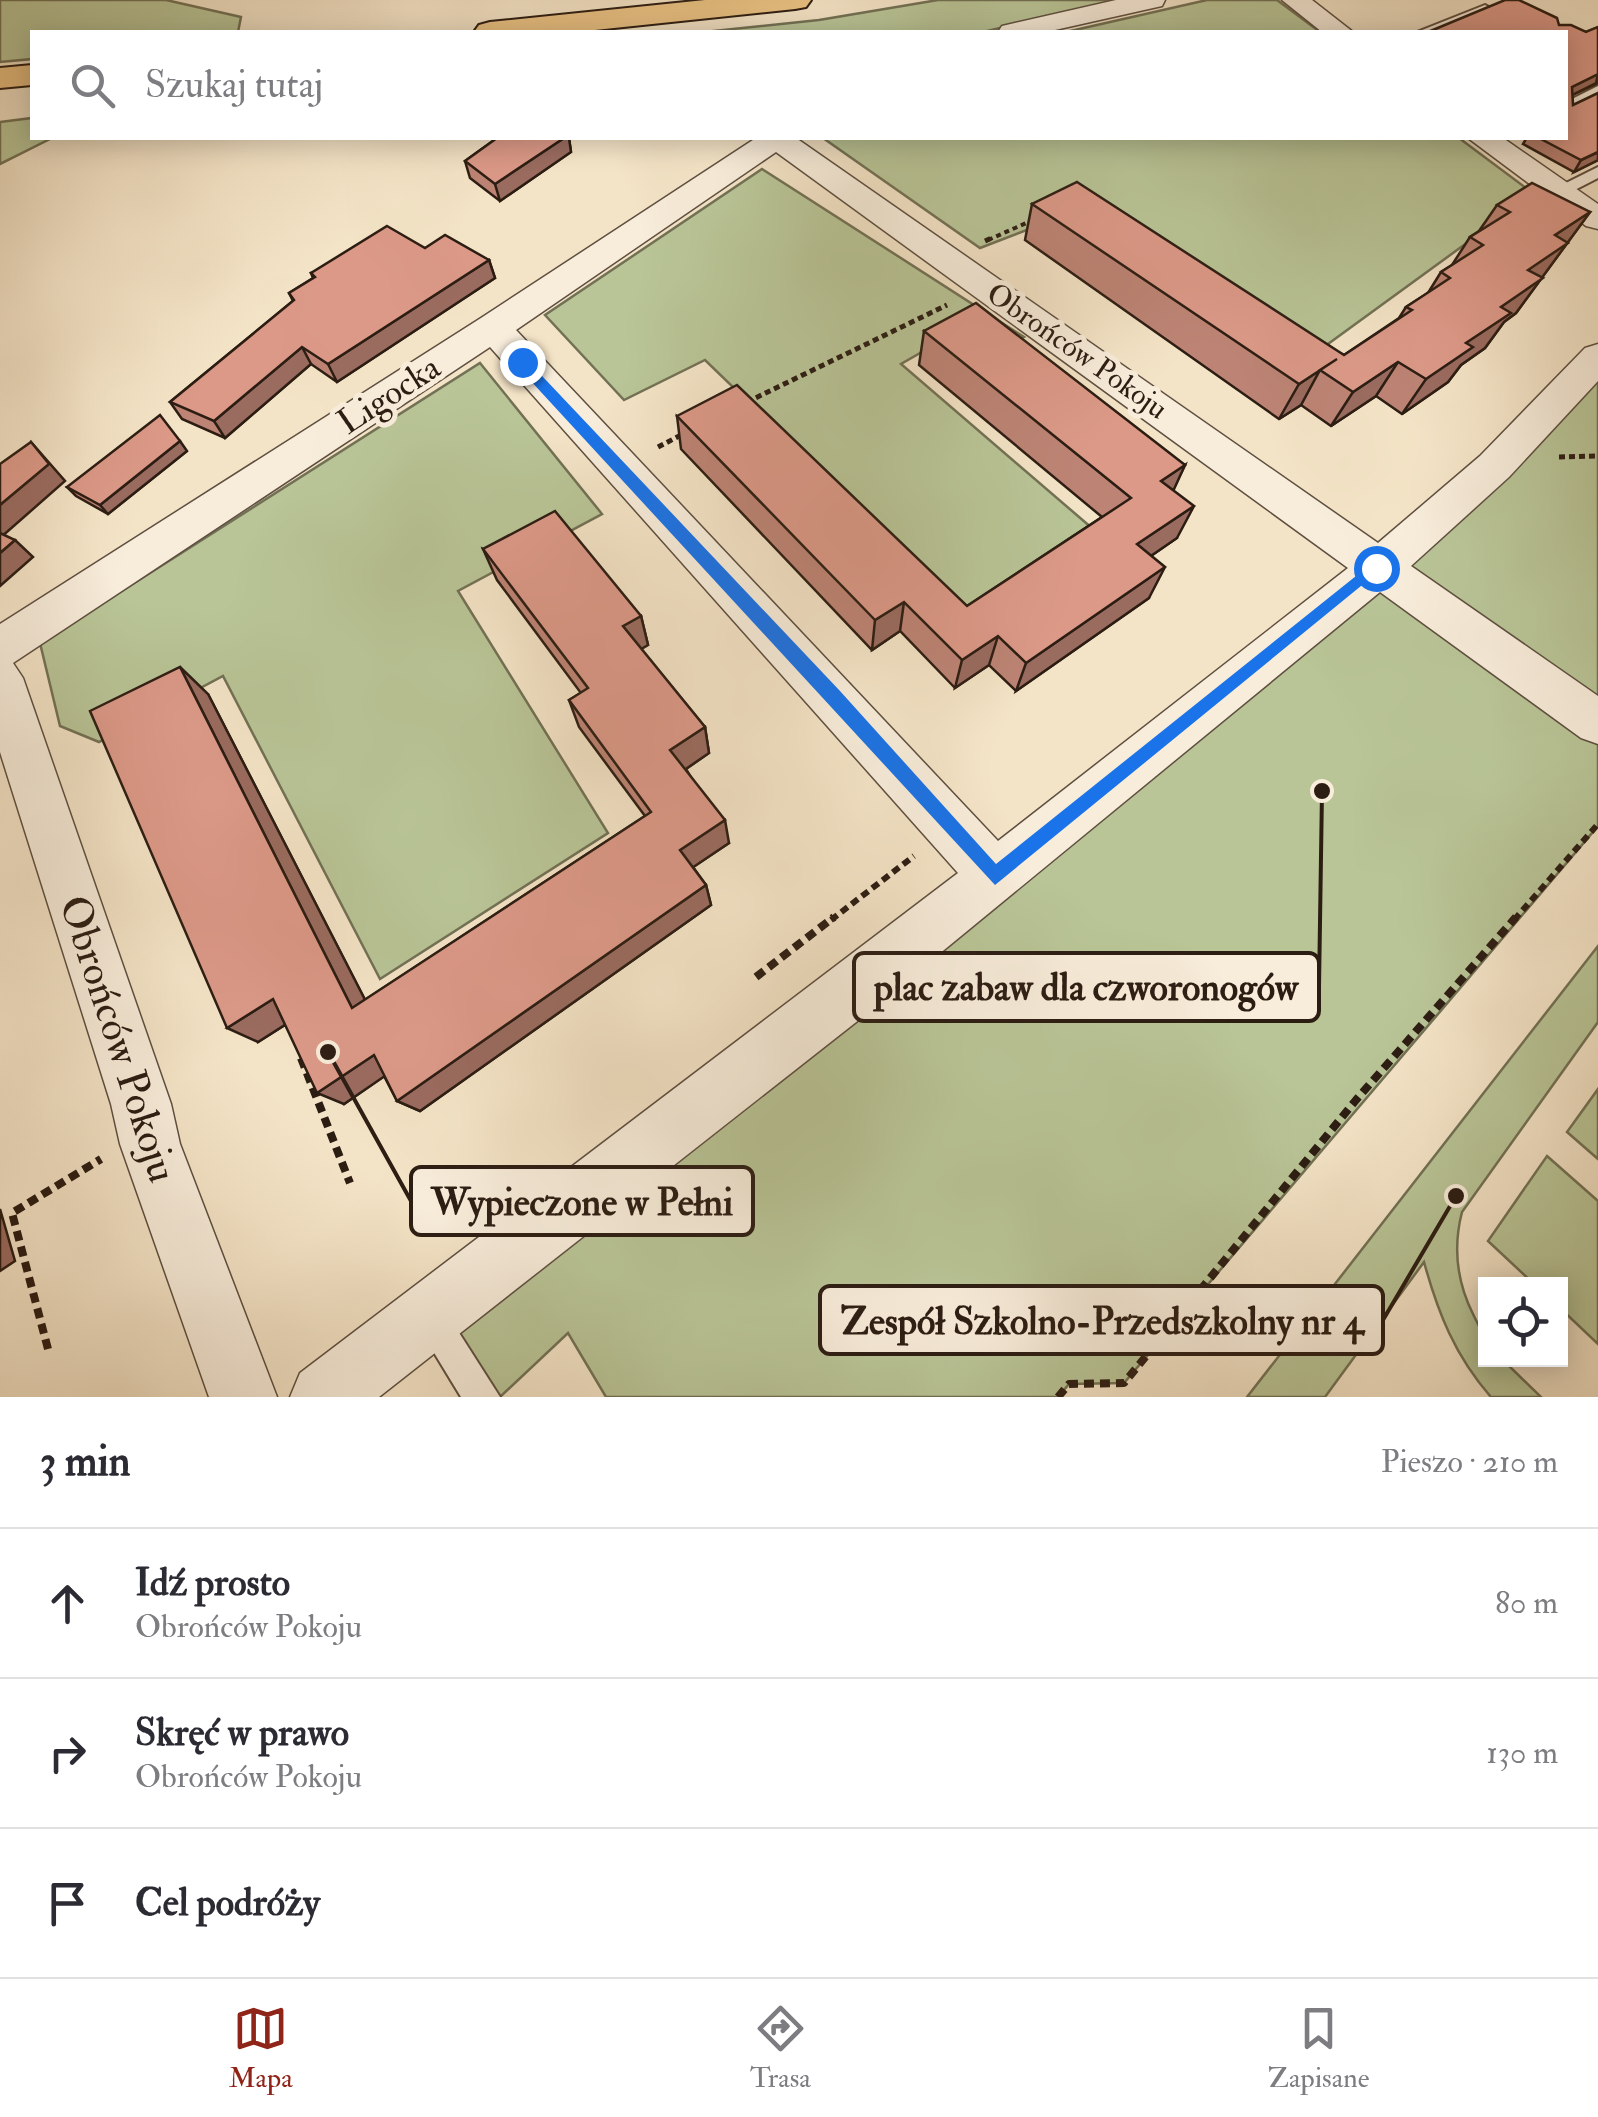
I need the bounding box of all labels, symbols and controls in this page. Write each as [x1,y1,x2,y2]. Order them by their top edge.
search box [30,30,1568,140]
icon: search [65,58,120,113]
text: Szukaj tutaj [145,61,323,109]
street label: Obrońców Pokoju [979,275,1175,427]
route end [500,340,546,386]
street label: Ligocka [329,345,449,444]
route start [1354,546,1400,592]
street label: Obrońców Pokoju [47,889,189,1189]
callout: plac zabaw dla czworonogów [854,953,1319,1021]
text: plac zabaw dla czworonogów [873,964,1300,1012]
callout: Wypieczone w Pełni [411,1167,753,1235]
text: Wypieczone w Pełni [430,1179,733,1227]
map controls [1478,1277,1568,1367]
button: locate [1478,1277,1568,1367]
callout: Zespół Szkolno-Przedszkolny nr 4 [820,1286,1383,1354]
text: Zespół Szkolno-Przedszkolny nr 4 [840,1298,1366,1346]
text: 3 min [40,1436,130,1488]
text: Pieszo · 210 m [1381,1442,1558,1482]
text: Idź prosto [135,1559,290,1607]
icon: ahead [40,1576,95,1631]
text: 80 m [1495,1583,1558,1623]
text: Obrońców Pokoju [135,1607,362,1647]
text: Skręć w prawo [135,1709,349,1757]
icon: right [40,1726,95,1781]
text: 130 m [1486,1733,1558,1773]
text: Obrońców Pokoju [135,1757,362,1797]
icon: arrive [40,1876,95,1931]
text: Cel podróży [135,1879,320,1927]
tab: Mapa [229,2001,293,2096]
tab: Trasa [750,2001,811,2096]
tab: Zapisane [1268,2001,1369,2096]

